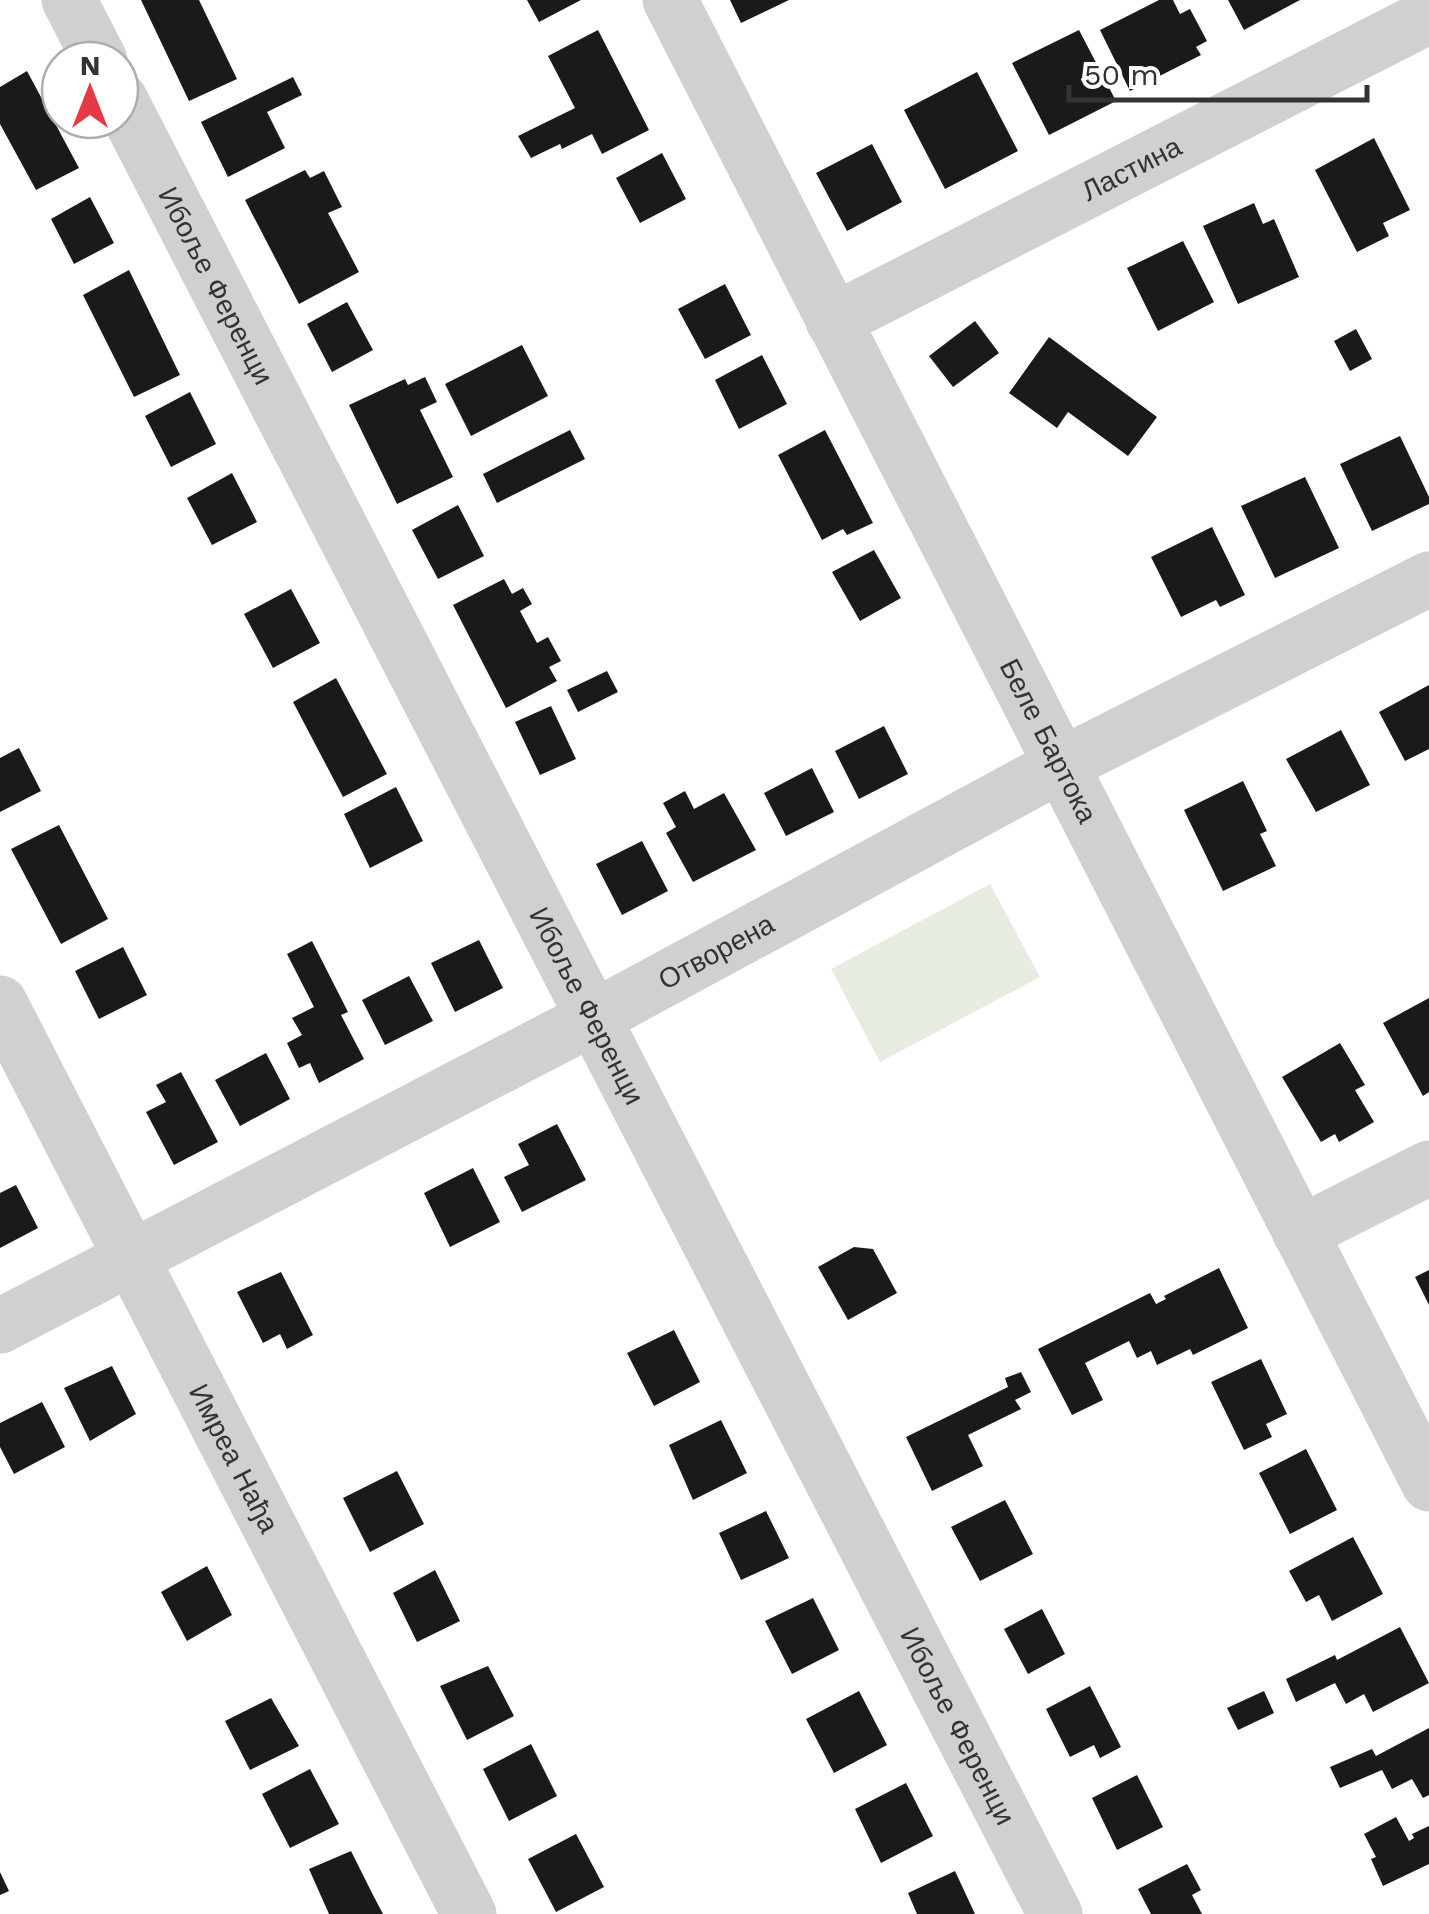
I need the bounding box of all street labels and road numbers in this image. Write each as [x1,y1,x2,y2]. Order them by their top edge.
street label: Ластина [1076,129,1187,208]
street label: Ибоље Ференци [152,181,281,390]
street label: Беле Бартока [993,653,1105,829]
street label: Ибоље Ференци [523,902,652,1110]
street label: Отворена [652,907,780,996]
street label: Имреа Нађа [182,1378,286,1538]
street label: Ибоље Ференци [894,1622,1023,1830]

